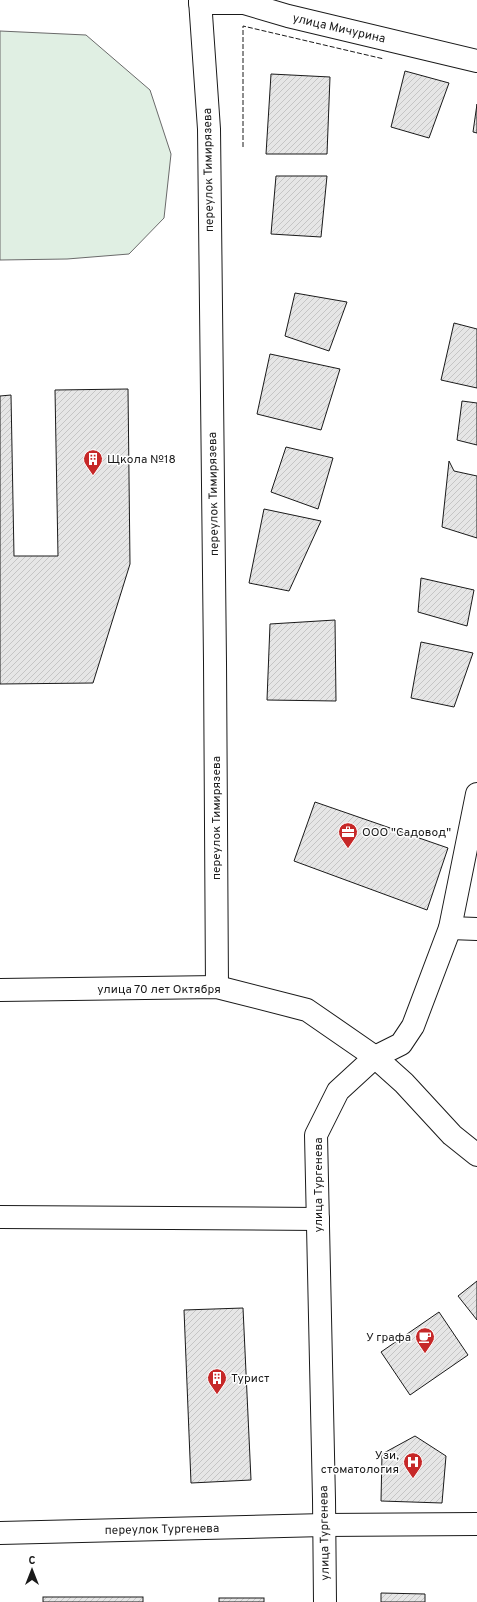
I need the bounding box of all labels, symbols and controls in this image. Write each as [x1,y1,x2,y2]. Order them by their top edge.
street label: улица Мичурина [291,11,387,47]
street label: переулок Тимирязева [200,108,218,232]
street label: переулок Тимирязева [205,432,223,556]
building icon: Щкола №18 [82,448,104,476]
place label: Щкола №18 [107,452,176,468]
street label: переулок Тимирязева [209,756,225,880]
office icon: ООО "Садовод" [337,821,359,849]
place label: ООО "Садовод" [362,825,451,841]
street label: улица 70 лет Октября [97,982,221,998]
street label: улица Тургенева [311,1137,327,1233]
cafe icon: У графа [414,1326,436,1354]
place label: У графа [366,1330,411,1346]
building icon: Турист [206,1367,228,1395]
place label: Турист [231,1371,270,1387]
place label: Узи, стоматология [321,1448,399,1478]
hospital icon: Узи, стоматология [402,1451,424,1479]
street label: улица Тургенева [316,1485,334,1581]
street label: переулок Тургенева [105,1521,219,1539]
north arrow [12,1550,52,1590]
text: С [28,1554,36,1568]

